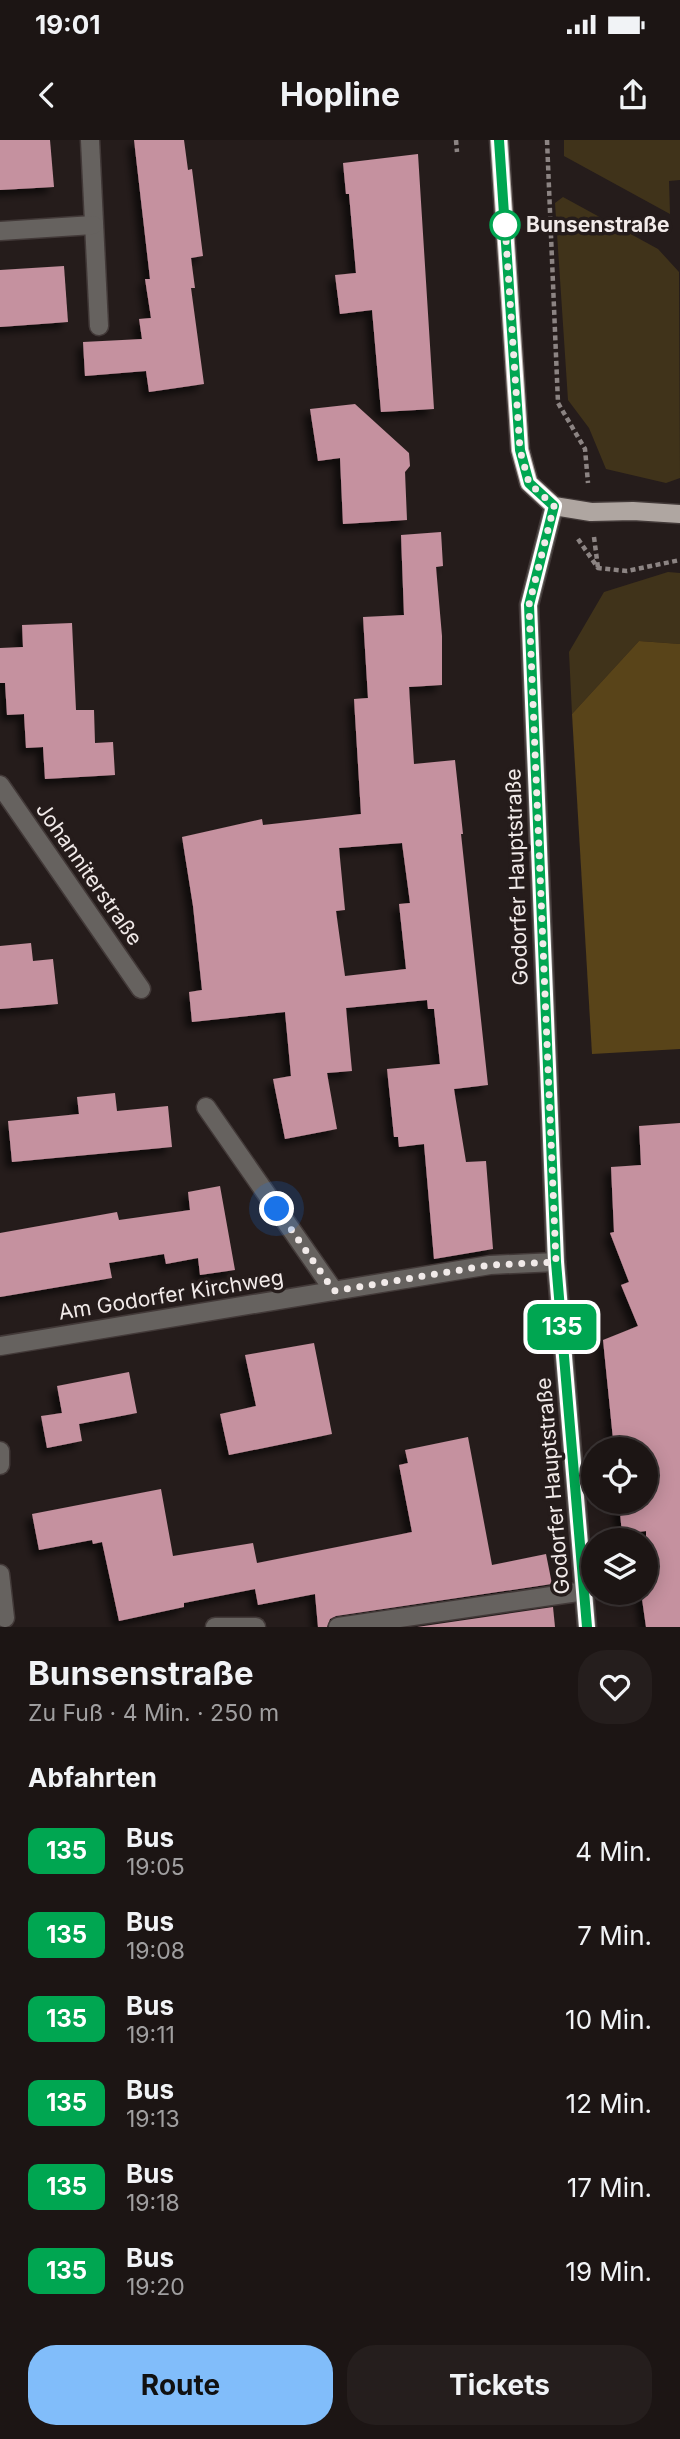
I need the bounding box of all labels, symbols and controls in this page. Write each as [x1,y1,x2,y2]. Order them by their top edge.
text: 19:01 [35,9,101,40]
text: Hopline [280,75,400,114]
icon: back [28,76,66,114]
icon: share [614,76,652,114]
marker: Bunsenstraße [490,210,520,240]
place label: Bunsenstraße [526,212,670,237]
street label: Godorfer Hauptstraße [500,768,533,986]
street label: Johanniterstraße [31,798,148,950]
your location [259,1191,294,1226]
street label: Am Godorfer Kirchweg [57,1264,285,1325]
line badge: 135 [522,1304,602,1350]
text: 135 [541,1312,583,1341]
street label: Godorfer Hauptstraße [531,1377,574,1595]
map controls [581,1437,658,1605]
button: locate [581,1437,658,1514]
button: layers [581,1528,658,1605]
button: heart [578,1650,652,1724]
text: Bunsenstraße [28,1653,254,1693]
text: Zu Fuß · 4 Min. · 250 m [28,1699,279,1727]
text: Abfahrten [28,1762,157,1793]
text: Bus [126,1822,174,1853]
text: 135 [46,1836,87,1865]
text: 4 Min. [575,1836,652,1867]
text: 19:05 [126,1853,185,1881]
text: Bus [126,1906,174,1937]
text: 135 [46,1920,87,1949]
text: 7 Min. [577,1920,652,1951]
text: 19:08 [126,1937,185,1965]
text: Bus [126,1990,174,2021]
text: 135 [46,2004,87,2033]
text: 10 Min. [565,2004,652,2035]
text: 19:11 [126,2021,175,2049]
text: Bus [126,2074,174,2105]
text: 135 [46,2088,87,2117]
text: 12 Min. [566,2088,652,2119]
text: 19:13 [126,2105,180,2133]
text: Bus [126,2158,174,2189]
text: 135 [46,2172,87,2201]
text: 17 Min. [567,2172,652,2203]
text: 19:18 [126,2189,180,2217]
text: Bus [126,2242,174,2273]
text: 135 [46,2256,87,2285]
text: 19 Min. [565,2256,652,2287]
text: 19:20 [126,2273,185,2301]
button: Route [28,2345,333,2425]
button: Tickets [347,2345,652,2425]

